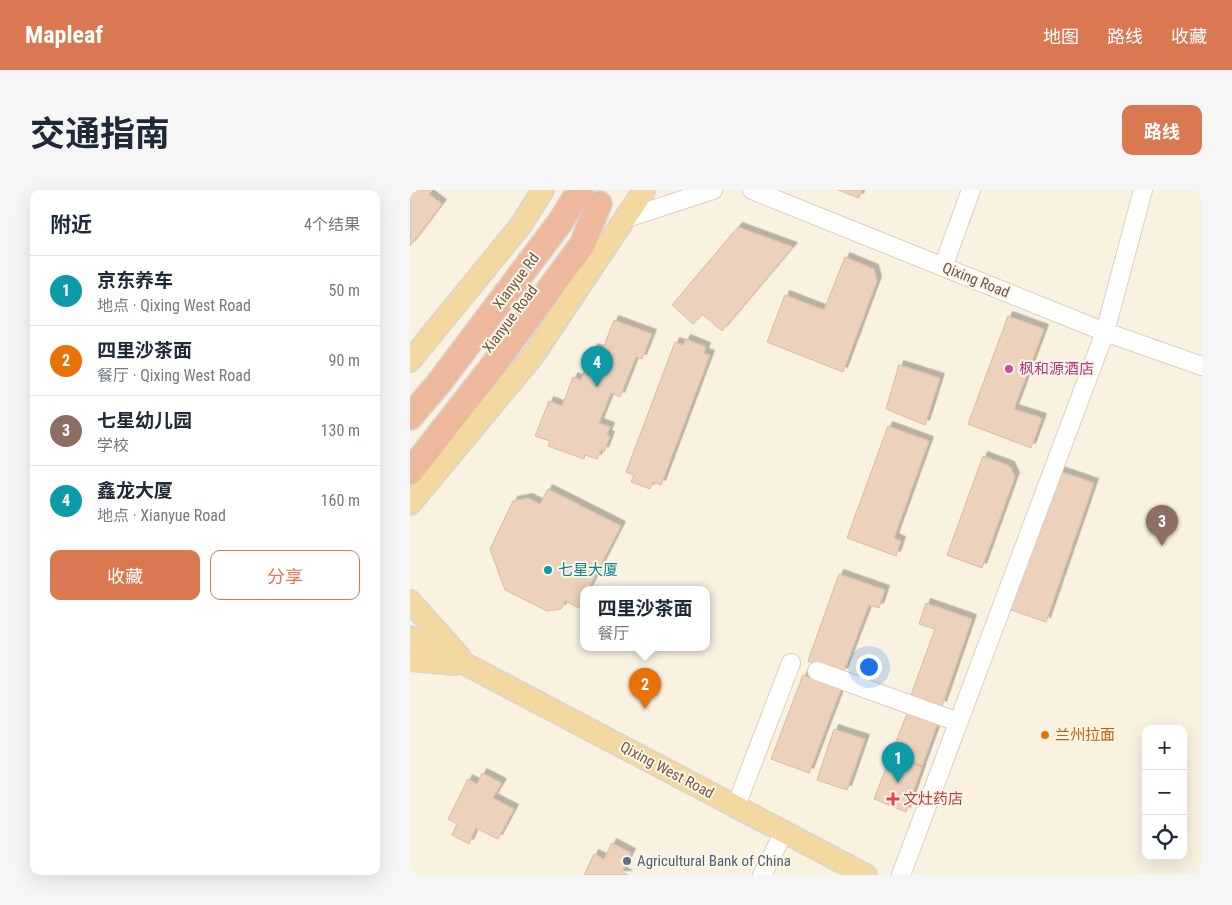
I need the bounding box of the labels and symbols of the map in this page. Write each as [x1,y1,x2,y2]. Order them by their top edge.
street label: Xianyue Rd [489,249,543,313]
street label: Qixing Road [940,258,1012,302]
street label: Xianyue Road [479,282,541,356]
pin: 4 [581,346,613,387]
place label: 枫和源酒店 [1019,360,1094,378]
marker: 枫和源酒店 [1003,363,1015,375]
pin: 3 [1146,505,1178,546]
place label: 七星大厦 [558,561,618,579]
marker: 七星大厦 [542,564,554,576]
your location [856,654,882,680]
pin: 2 [629,668,661,709]
place label: 兰州拉面 [1055,726,1115,744]
marker: 兰州拉面 [1039,729,1051,741]
street label: Qixing West Road [617,738,717,802]
pin: 1 [882,742,914,783]
place label: 文灶药店 [903,790,963,808]
marker: 文灶药店 [887,793,899,805]
place label: Agricultural Bank of China [637,852,791,870]
marker: Agricultural Bank of China [621,855,633,867]

